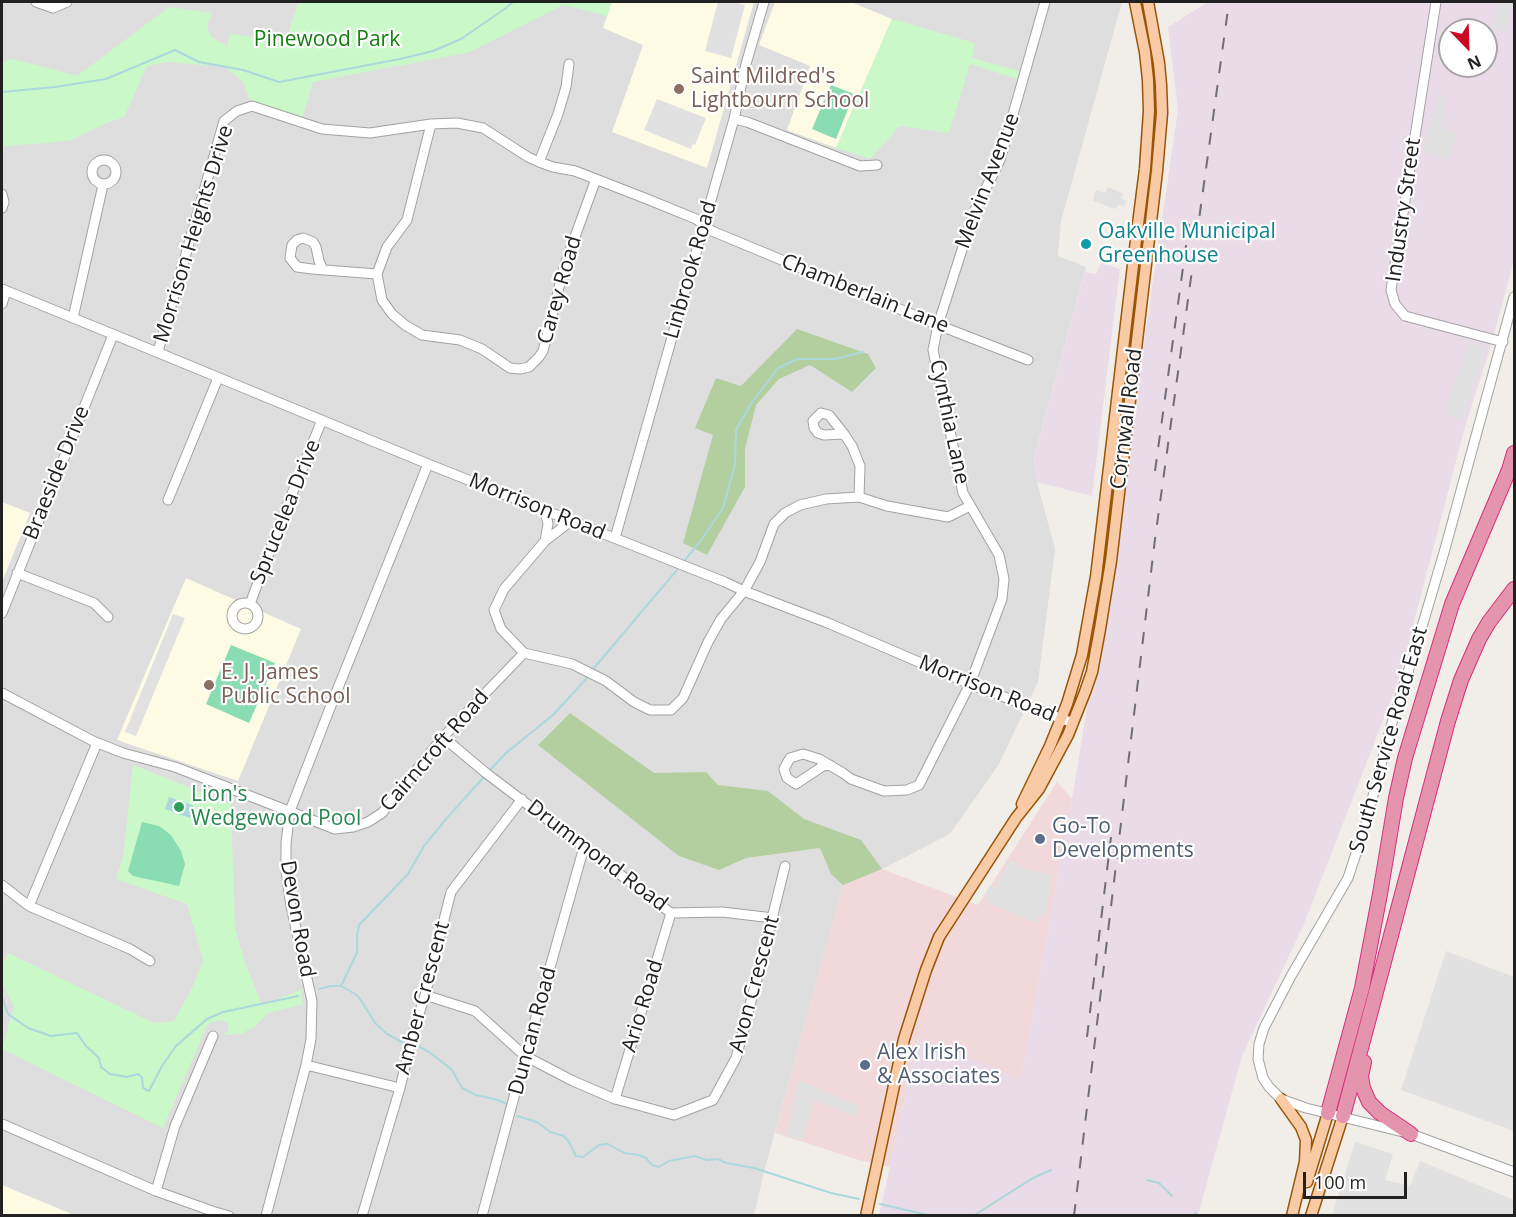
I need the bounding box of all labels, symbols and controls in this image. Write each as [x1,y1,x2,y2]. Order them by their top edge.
north arrow [1438,18,1498,78]
park label: Pinewood Park [254,27,400,53]
text: N [1464,50,1485,75]
place label: Saint Mildred's Lightbourn School [691,64,869,114]
marker: Saint Mildred's Lightbourn School [672,82,686,96]
street label: Melvin Avenue [951,110,1025,252]
street label: Morrison Heights Drive [149,122,239,346]
street label: Industry Street [1381,136,1427,284]
street label: Linbrook Road [659,198,723,342]
place label: Oakville Municipal Greenhouse [1098,219,1276,269]
street label: Carey Road [533,233,587,347]
marker: Oakville Municipal Greenhouse [1079,237,1093,251]
street label: Chamberlain Lane [778,249,952,339]
street label: Cornwall Road [1106,347,1148,491]
street label: Cynthia Lane [924,357,974,487]
street label: Braeside Drive [19,402,95,544]
street label: Sprucelea Drive [246,436,326,588]
street label: Morrison Road [465,468,609,546]
street label: South Service Road East [1345,624,1433,856]
street label: Morrison Road [915,650,1059,728]
place label: E. J. James Public School [221,660,350,710]
marker: E. J. James Public School [202,678,216,692]
street label: Cairncroft Road [375,685,495,817]
place label: Lion's Wedgewood Pool [191,782,361,832]
street label: Drummond Road [522,795,672,917]
marker: Lion's Wedgewood Pool [172,800,186,814]
place label: Go-To Developments [1052,814,1194,864]
marker: Go-To Developments [1033,832,1047,846]
street label: Devon Road [274,858,320,980]
street label: Avon Crescent [725,913,785,1055]
street label: Amber Crescent [390,919,456,1077]
street label: Ario Road [617,957,669,1055]
street label: Duncan Road [504,964,562,1098]
place label: Alex Irish & Associates [877,1040,1000,1090]
marker: Alex Irish & Associates [858,1058,872,1072]
scale bar [1306,1160,1410,1198]
text: 100 m [1314,1170,1366,1194]

